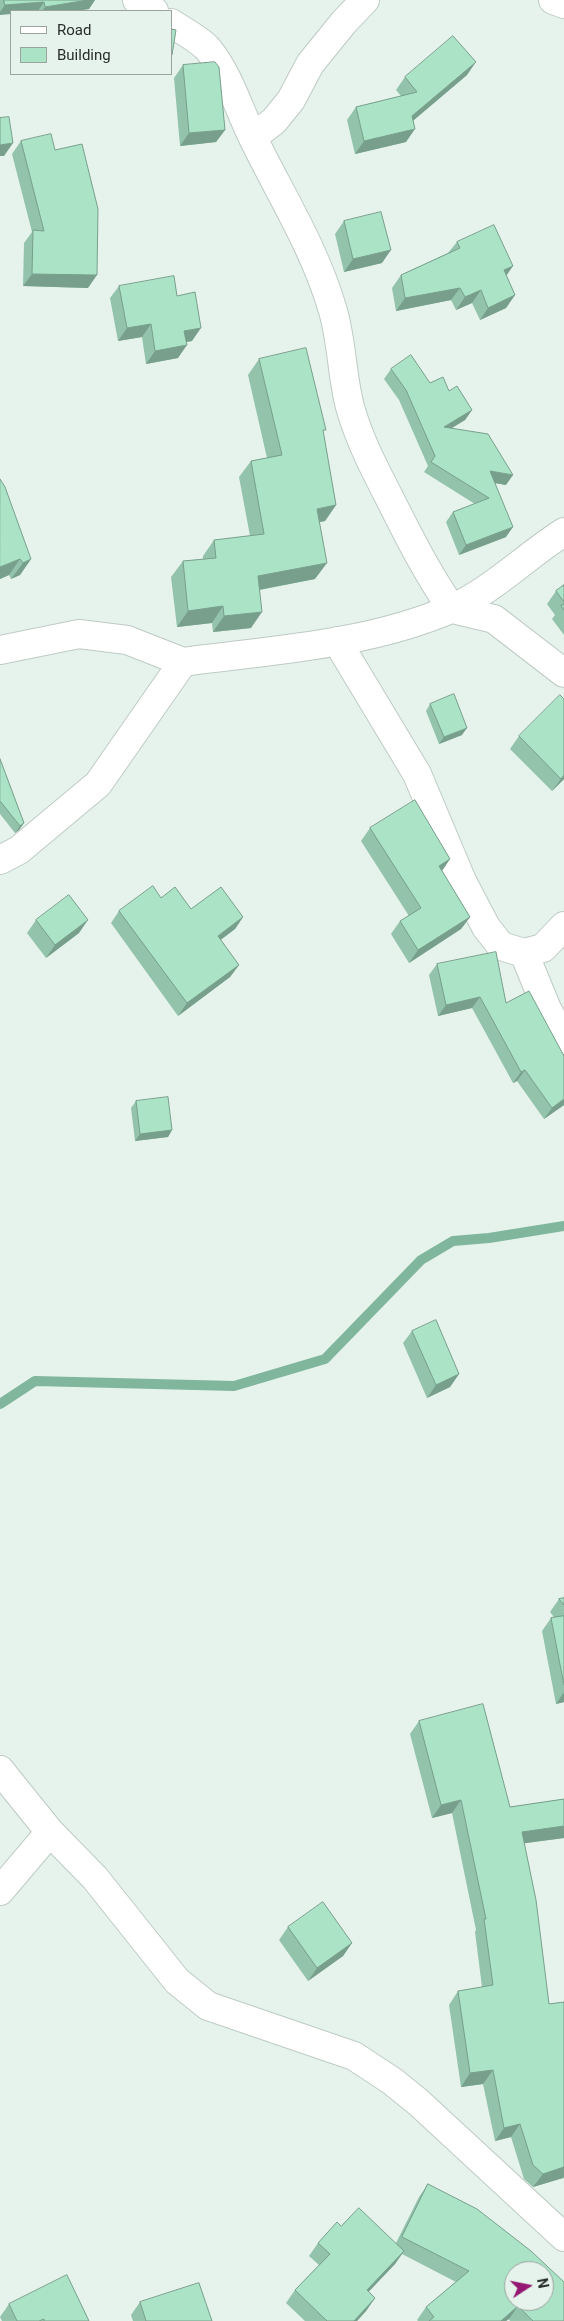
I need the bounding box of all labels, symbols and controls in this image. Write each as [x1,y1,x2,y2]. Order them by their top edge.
legend [10,10,172,75]
text: Road [57,21,91,39]
text: Building [57,46,111,64]
north arrow [504,2261,554,2311]
text: N [534,2277,552,2290]

